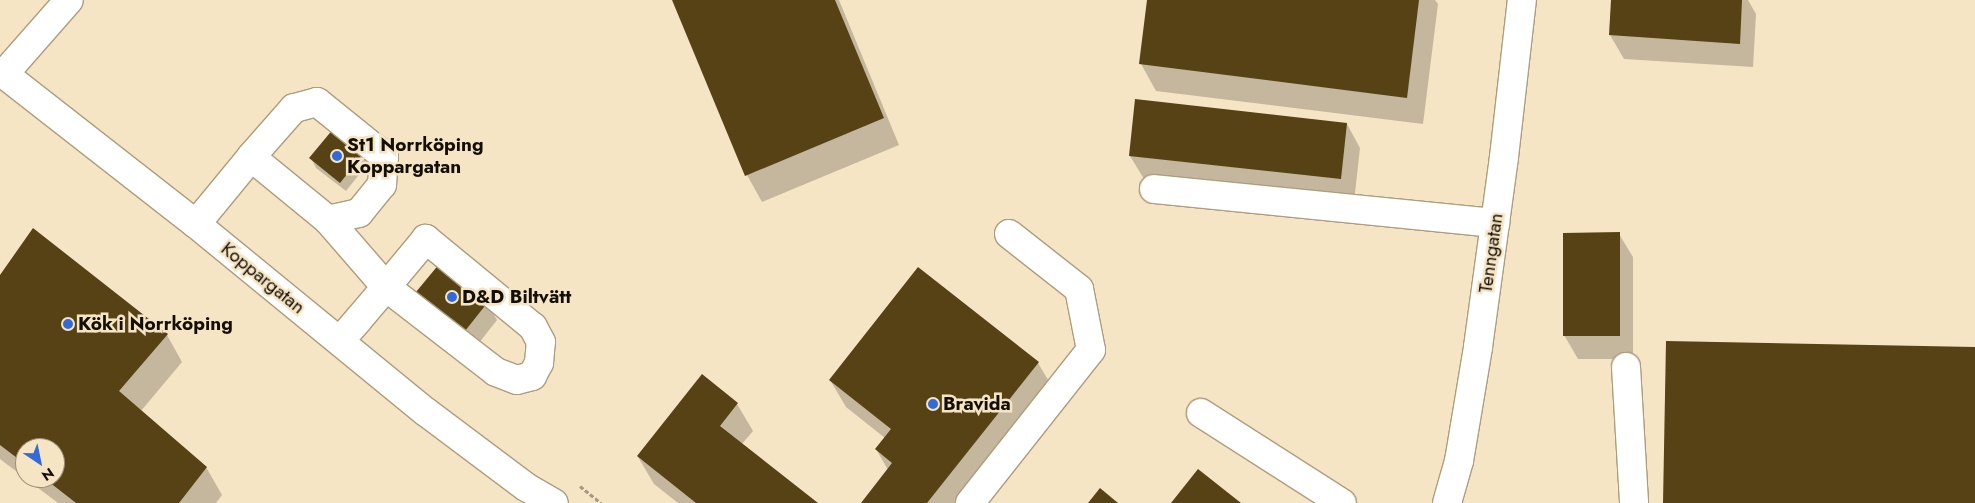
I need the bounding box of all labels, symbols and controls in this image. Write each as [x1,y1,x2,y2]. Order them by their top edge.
place label: St1 Norrköping Koppargatan [347,134,484,178]
marker: St1 Norrköping Koppargatan [331,150,343,162]
street label: Tenngatan [1474,212,1508,294]
street label: Koppargatan [216,237,310,319]
place label: D&D Biltvätt [462,286,571,308]
marker: D&D Biltvätt [446,291,458,303]
place label: Kök i Norrköping [78,313,233,335]
marker: Kök i Norrköping [62,318,74,330]
place label: Bravida [943,393,1011,415]
marker: Bravida [927,398,939,410]
north arrow [15,438,65,488]
text: N [38,463,58,486]

